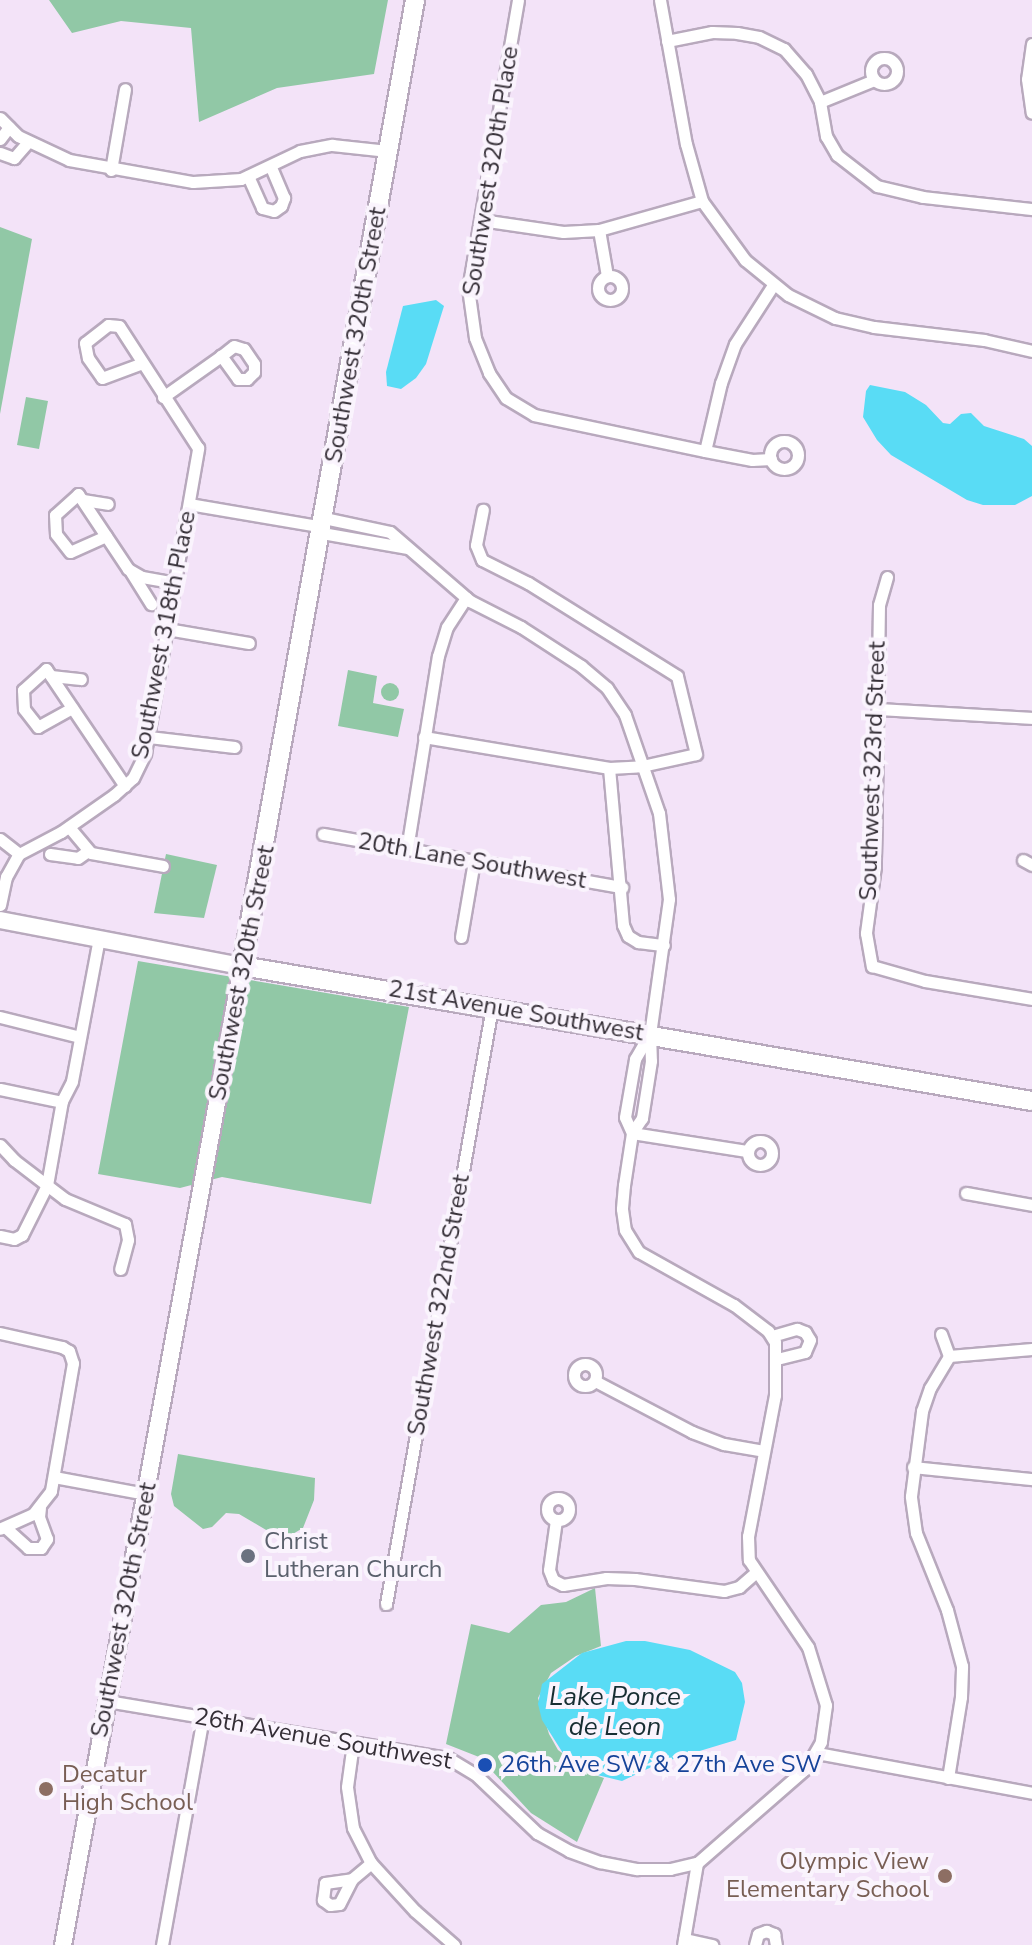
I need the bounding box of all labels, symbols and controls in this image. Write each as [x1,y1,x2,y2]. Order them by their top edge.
street label: Southwest 320th Place [457,44,525,298]
street label: Southwest 320th Street [319,205,393,465]
street label: Southwest 318th Place [126,508,202,762]
street label: Southwest 323rd Street [854,641,892,901]
street label: 20th Lane Southwest [356,827,588,895]
street label: Southwest 320th Street [203,843,281,1103]
street label: 21st Avenue Southwest [386,974,646,1048]
street label: Southwest 322nd Street [402,1172,476,1438]
street label: Southwest 320th Street [85,1480,163,1740]
place label: Christ Lutheran Church [264,1528,442,1584]
marker: Christ Lutheran Church [239,1547,257,1565]
water label: Lake Ponce de Leon [549,1681,681,1742]
street label: 26th Avenue Southwest [192,1702,454,1776]
place label: 26th Ave SW & 27th Ave SW [501,1751,822,1779]
marker: 26th Ave SW & 27th Ave SW [476,1756,494,1774]
place label: Decatur High School [62,1761,193,1817]
marker: Decatur High School [37,1780,55,1798]
place label: Olympic View Elementary School [726,1848,929,1904]
marker: Olympic View Elementary School [936,1867,954,1885]

